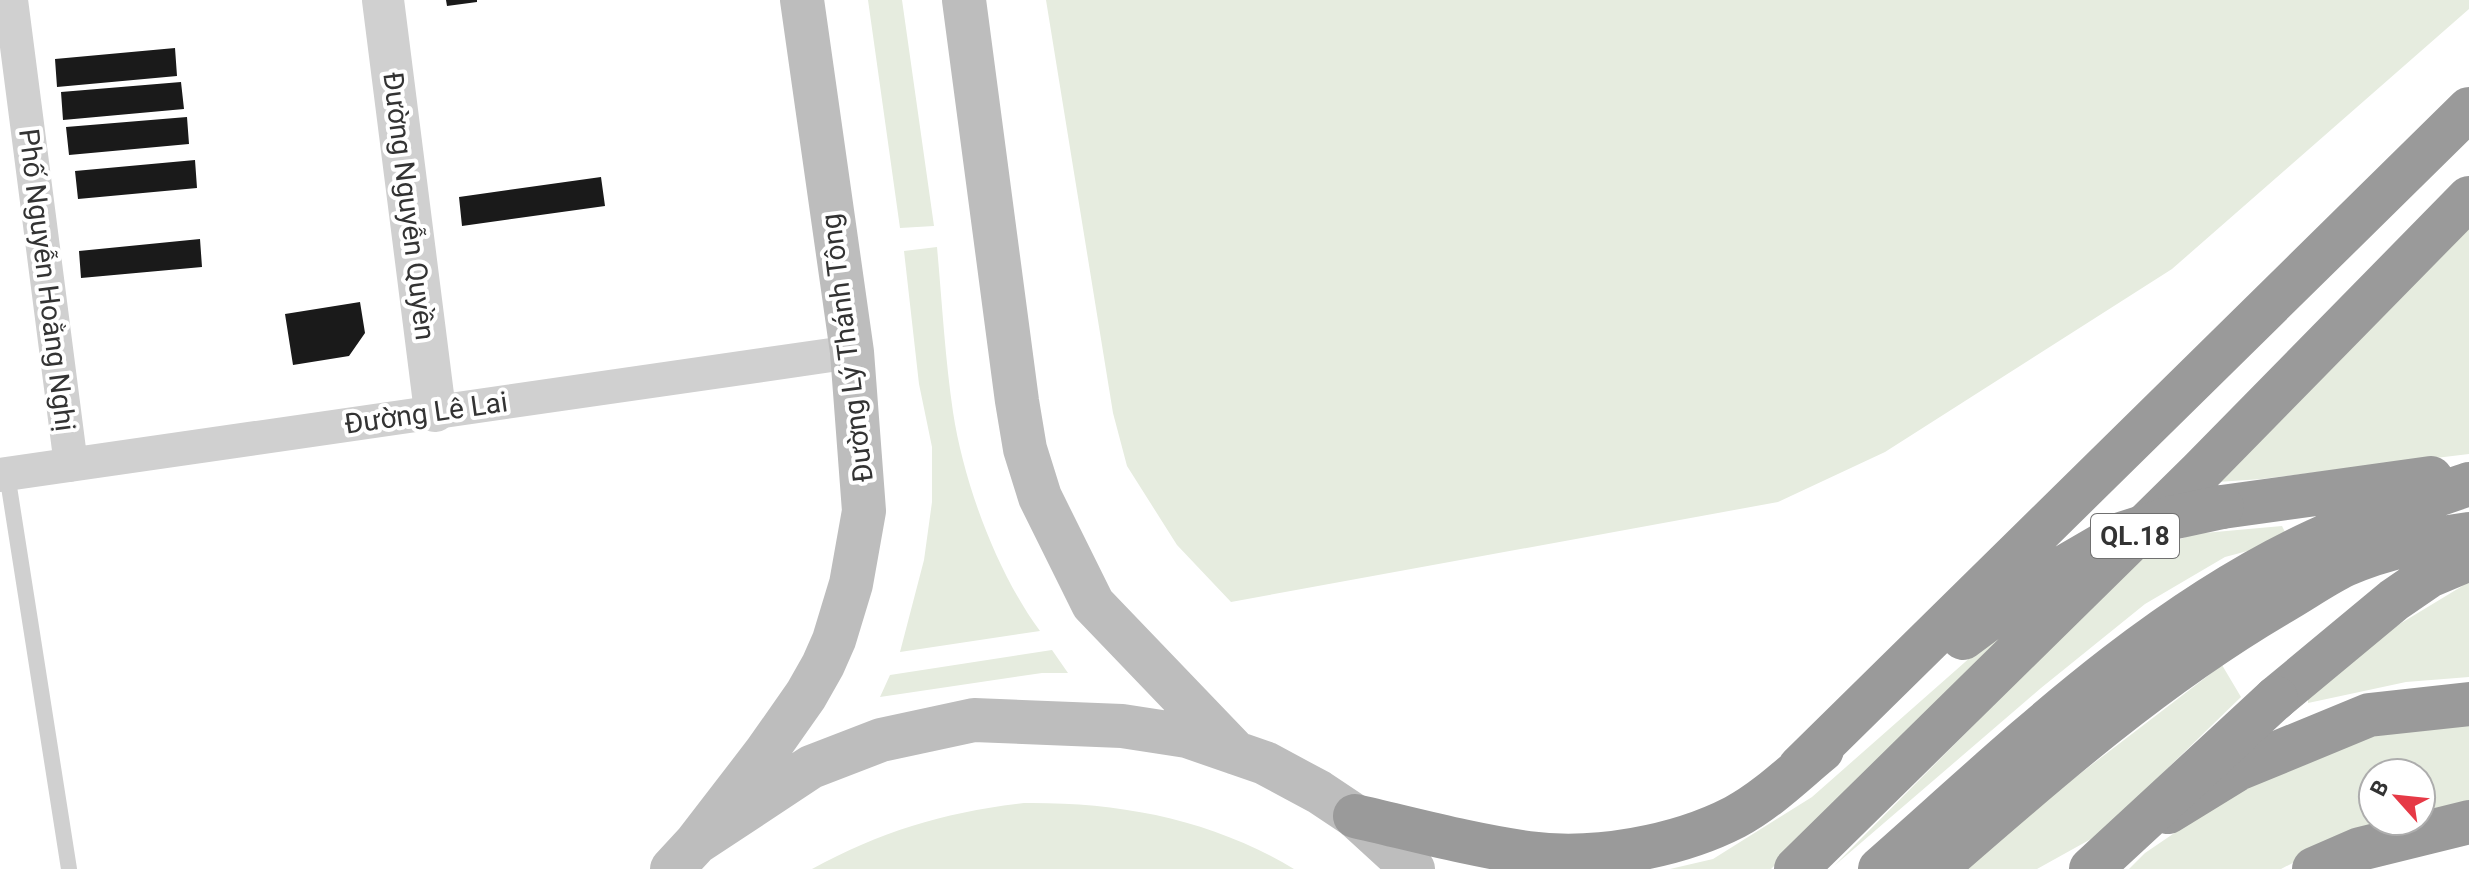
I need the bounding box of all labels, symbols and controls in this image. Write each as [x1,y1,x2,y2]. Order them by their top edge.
street label: Đường Nguyễn Quyền [376,70,442,342]
street label: Phố Nguyễn Hoằng Nghị [12,127,82,433]
street label: Đường Lý Thánh Tông [814,212,880,484]
street label: Đường Lê Lai [342,385,510,441]
road number: QL.18 [2091,514,2179,558]
north arrow [2357,757,2437,837]
text: B [2365,776,2394,800]

